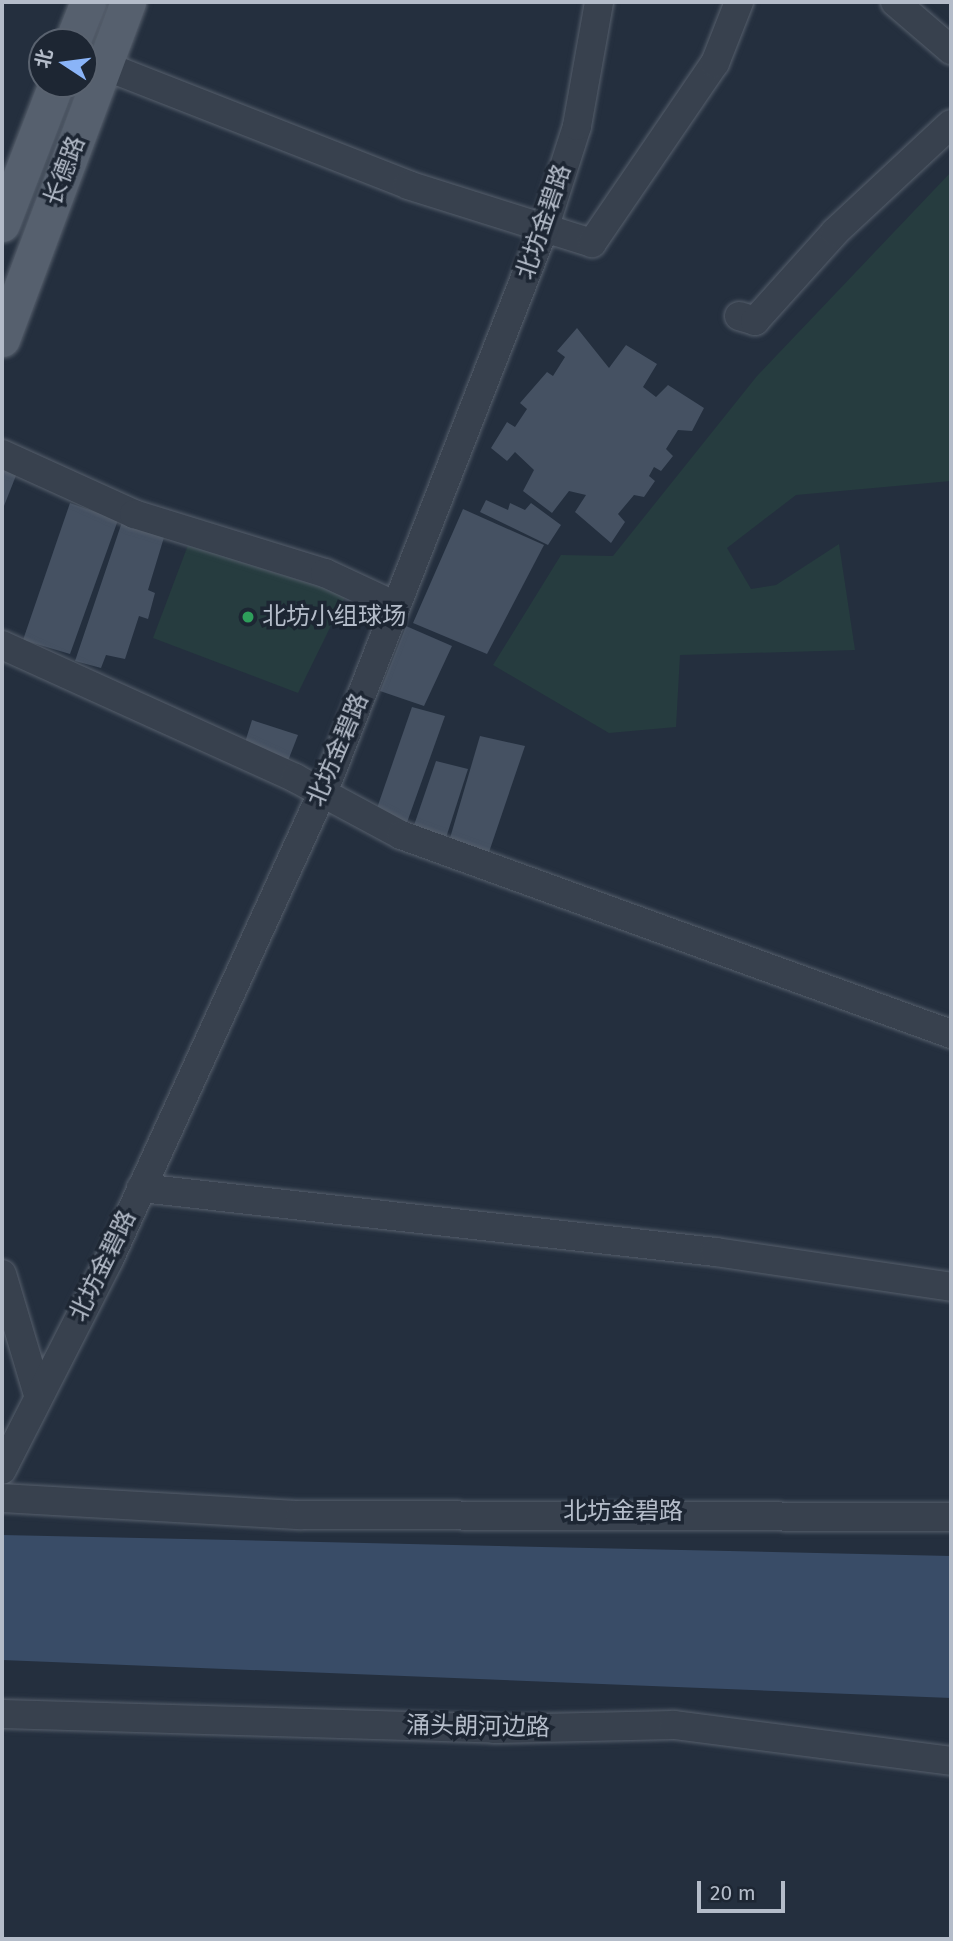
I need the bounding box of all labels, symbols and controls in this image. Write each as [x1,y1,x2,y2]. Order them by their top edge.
north arrow [28,28,98,98]
text: 北 [31,47,57,70]
street label: 长德路 [39,132,91,210]
street label: 北坊金碧路 [511,161,577,283]
place label: 北坊小组球场 [262,603,406,631]
marker: 北坊小组球场 [240,609,256,625]
street label: 北坊金碧路 [301,689,375,811]
street label: 北坊金碧路 [64,1206,142,1326]
street label: 北坊金碧路 [563,1498,683,1526]
street label: 涌头朗河边路 [406,1711,550,1743]
scale bar [701,1868,788,1912]
text: 20 m [710,1880,756,1906]

